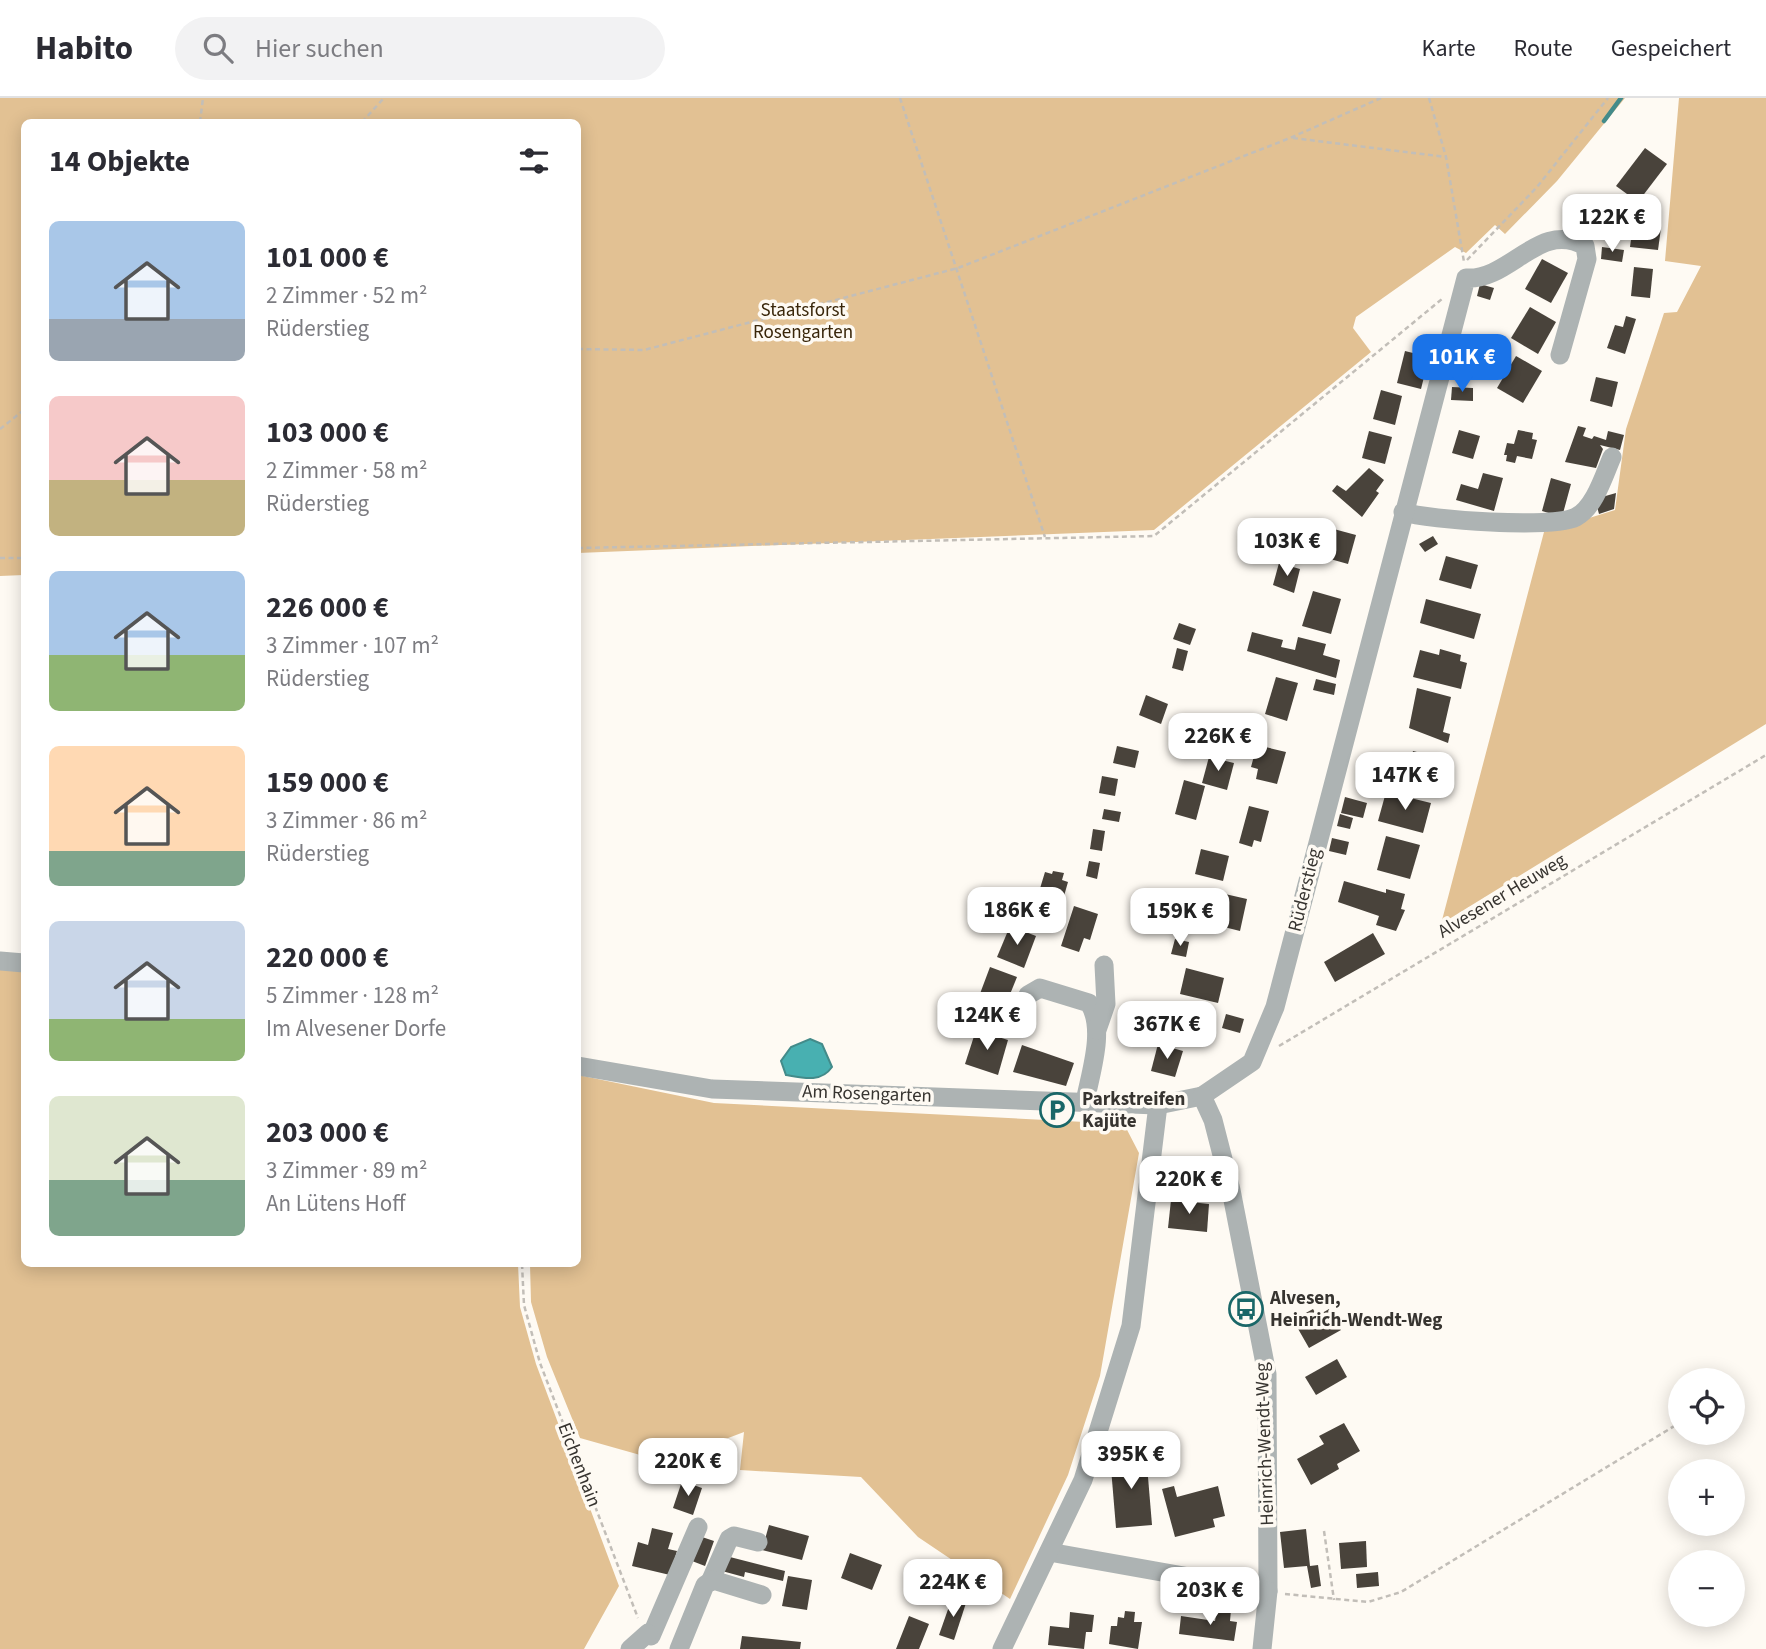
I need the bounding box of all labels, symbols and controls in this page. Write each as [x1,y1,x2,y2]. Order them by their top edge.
search box [175,17,665,80]
text: Habito [35,25,133,72]
icon: search [199,29,237,67]
text: Hier suchen [255,30,384,67]
text: Karte [1422,31,1476,66]
text: Route [1514,31,1573,66]
text: Gespeichert [1611,31,1731,66]
text: 14 Objekte [49,140,190,183]
icon: filters [515,142,553,180]
pin: 122K € [1555,194,1669,254]
text: 122K € [1578,200,1646,233]
text: 101 000 € [266,236,389,279]
icon: home [105,249,189,333]
text: 2 Zimmer · 52 m² [266,279,428,312]
park label: Staatsforst Rosengarten [753,297,853,346]
text: Rüderstieg [266,312,369,345]
pin: 101K € [1405,334,1519,394]
text: 101K € [1428,340,1496,373]
text: 103 000 € [266,411,389,454]
icon: home [105,424,189,508]
text: 2 Zimmer · 58 m² [266,454,428,487]
text: Rüderstieg [266,487,369,520]
pin: 103K € [1230,518,1344,578]
text: 103K € [1253,524,1321,557]
text: 226 000 € [266,586,389,629]
icon: home [105,599,189,683]
text: 3 Zimmer · 107 m² [266,629,439,662]
text: Rüderstieg [266,662,369,695]
pin: 226K € [1161,714,1275,773]
text: 226K € [1184,719,1252,752]
pin: 147K € [1348,752,1462,812]
text: 147K € [1371,758,1439,791]
text: 159 000 € [266,761,389,804]
icon: home [105,774,189,858]
text: 3 Zimmer · 86 m² [266,804,428,837]
text: Rüderstieg [266,837,369,870]
street label: Rüderstieg [1282,845,1328,935]
street label: Alvesener Heuweg [1433,847,1572,945]
pin: 186K € [960,888,1074,947]
pin: 159K € [1123,888,1237,948]
text: 186K € [983,893,1051,926]
text: 159K € [1146,894,1214,927]
text: 220 000 € [266,936,389,979]
icon: home [105,949,189,1033]
text: 5 Zimmer · 128 m² [266,979,439,1012]
pin: 124K € [930,992,1044,1052]
text: 124K € [953,998,1021,1031]
pin: 367K € [1110,1002,1224,1061]
text: 367K € [1133,1007,1201,1040]
text: Im Alvesener Dorfe [266,1012,446,1045]
street label: Am Rosengarten [802,1078,932,1110]
place label: Parkstreifen Kajüte [1082,1086,1185,1135]
parking icon: Parkstreifen Kajüte [1038,1091,1076,1129]
text: 203 000 € [266,1111,389,1154]
icon: home [105,1124,189,1208]
text: 3 Zimmer · 89 m² [266,1154,428,1187]
pin: 220K € [1132,1156,1246,1216]
text: 220K € [1155,1162,1223,1195]
text: An Lütens Hoff [266,1187,406,1220]
place label: Alvesen, Heinrich-Wendt-Weg [1269,1285,1442,1334]
bus stop icon: Alvesen, Heinrich-Wendt-Weg [1227,1290,1265,1328]
street label: Heinrich-Wendt-Weg [1249,1361,1281,1526]
map controls [1668,1368,1745,1627]
button: locate [1668,1368,1745,1445]
street label: Eichenhain [551,1419,607,1511]
pin: 395K € [1074,1432,1188,1491]
text: 395K € [1097,1437,1165,1470]
pin: 220K € [631,1438,745,1498]
text: 220K € [654,1444,722,1477]
button: + [1668,1459,1745,1536]
button: − [1668,1550,1745,1627]
pin: 224K € [896,1560,1010,1619]
text: 224K € [919,1565,987,1598]
pin: 203K € [1153,1568,1267,1627]
text: 203K € [1176,1573,1244,1606]

